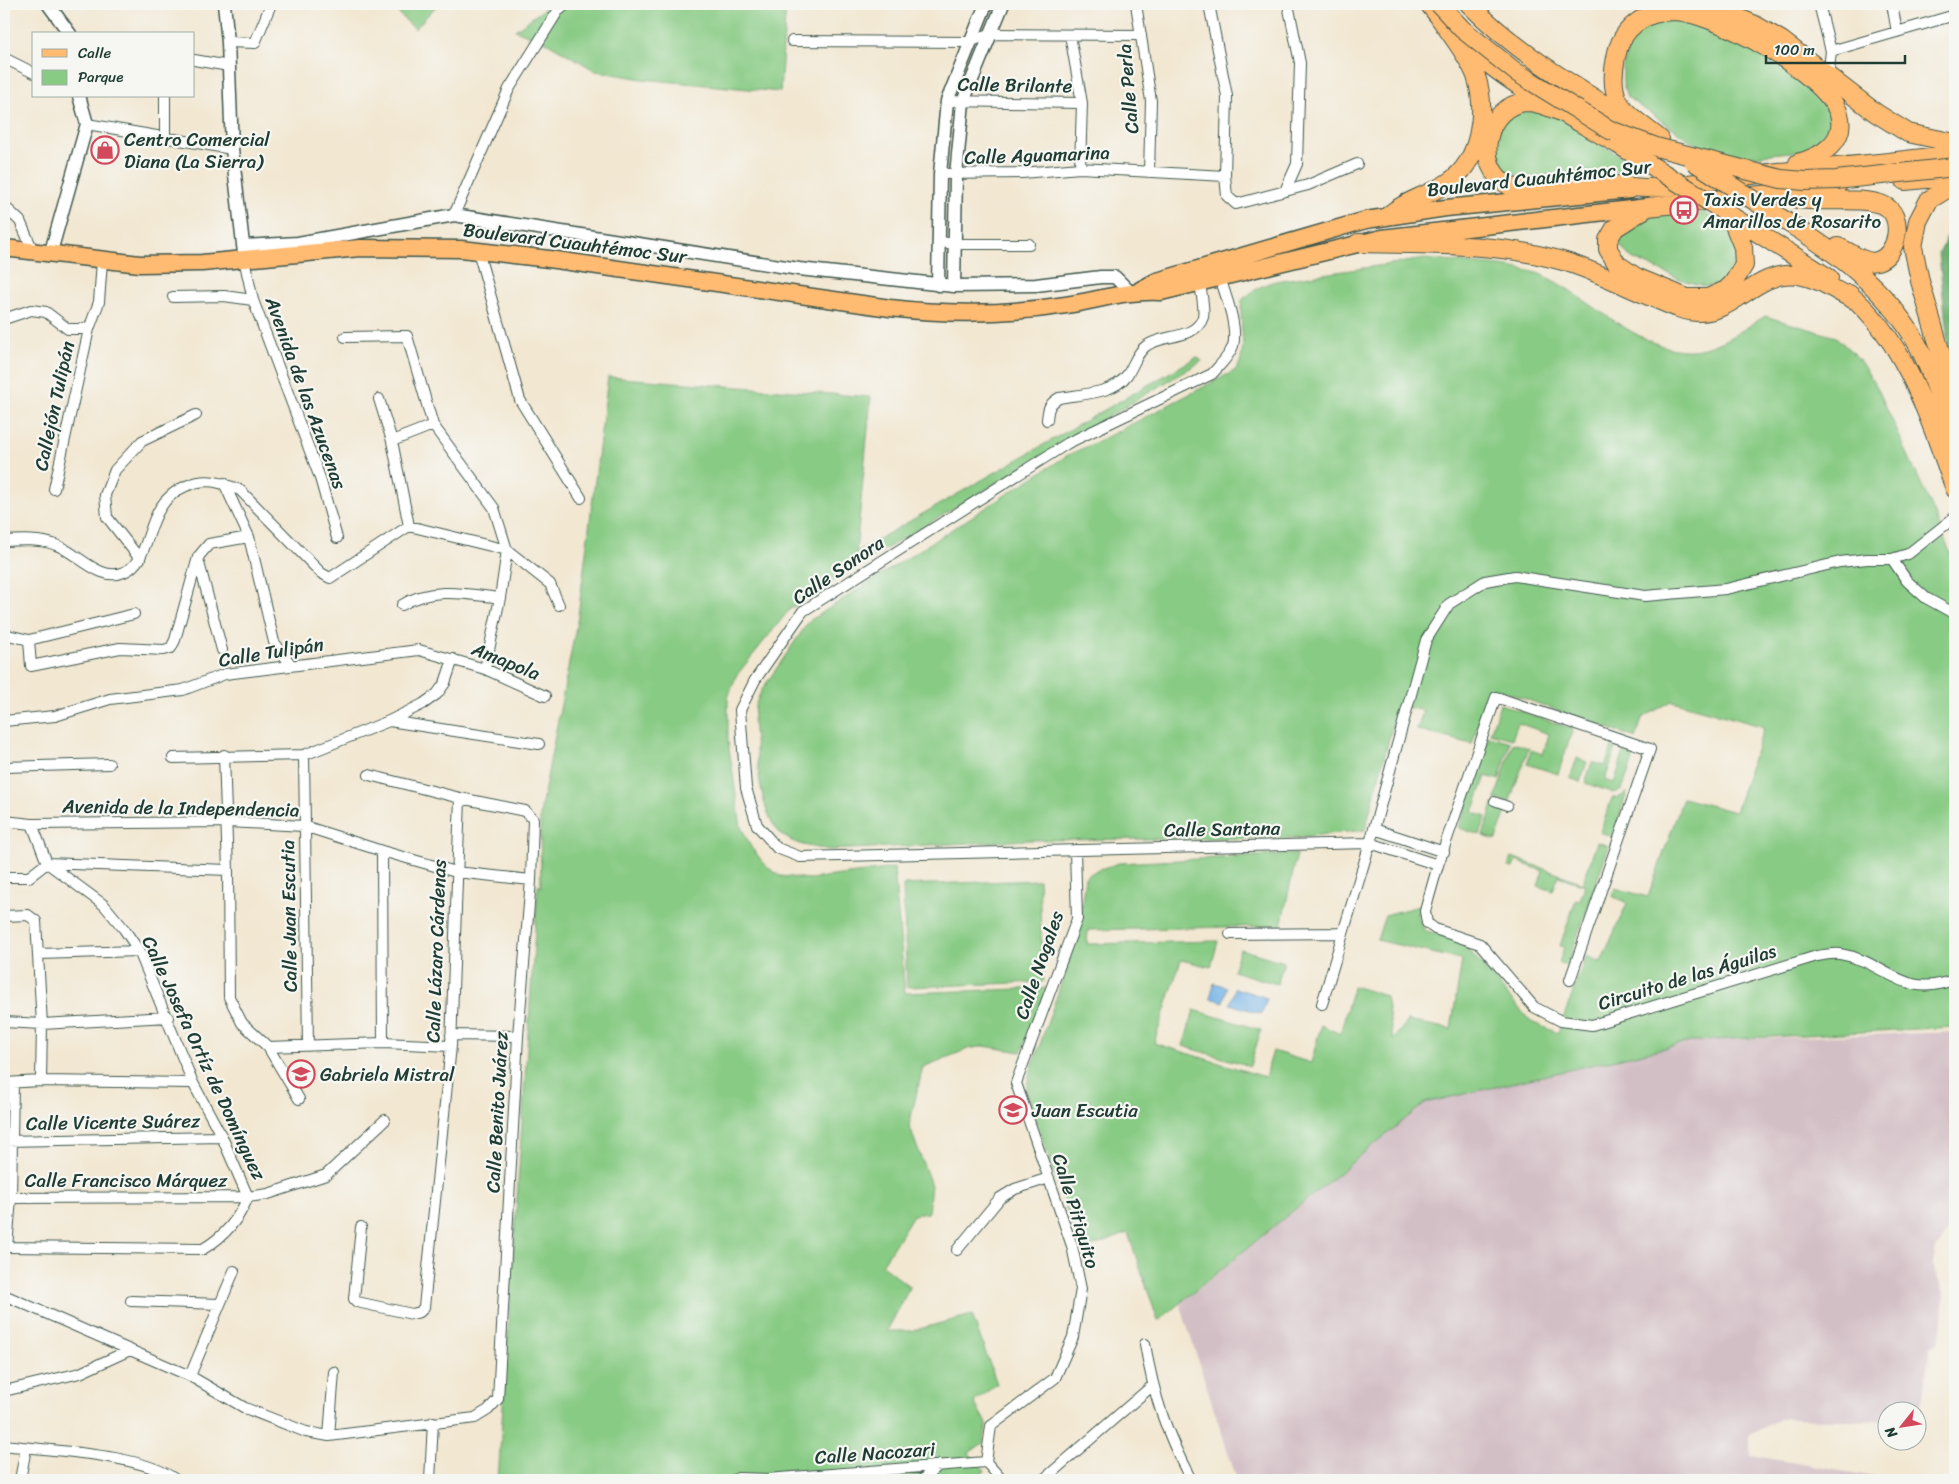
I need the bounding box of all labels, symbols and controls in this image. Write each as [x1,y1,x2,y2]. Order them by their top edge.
legend [32,32,195,98]
scale bar [1766,32,1905,64]
text: 100 m [1774,37,1815,63]
text: Calle [78,40,111,66]
street label: Calle Perla [1108,42,1148,135]
text: Parque [78,64,123,90]
street label: Calle Brilante [957,68,1073,103]
place label: Centro Comercial Diana (La Sierra) [124,123,270,178]
shop icon: Centro Comercial Diana (La Sierra) [90,135,120,165]
street label: Calle Aguamarina [964,136,1111,174]
street label: Boulevard Cuauhtémoc Sur [1425,150,1654,206]
place label: Taxis Verdes y Amarillos de Rosarito [1702,183,1881,238]
bus stop icon: Taxis Verdes y Amarillos de Rosarito [1669,195,1699,225]
street label: Boulevard Cuauhtémoc Sur [461,213,690,273]
street label: Avenida de las Azucenas [255,291,356,494]
street label: Callejón Tulipán [24,338,84,474]
street label: Calle Sonora [785,527,891,613]
street label: Calle Tulipán [216,627,326,677]
street label: Amapola [466,632,546,690]
street label: Avenida de la Independencia [61,789,300,827]
street label: Calle Santana [1164,811,1281,847]
street label: Calle Juan Escutia [271,839,307,992]
street label: Calle Lázaro Cárdenas [416,858,456,1043]
street label: Calle Nogales [1005,906,1073,1024]
street label: Calle Josefa Ortíz de Domínguez [133,930,276,1187]
street label: Circuito de las Águilas [1594,934,1780,1020]
street label: Calle Benito Juárez [476,1029,518,1194]
place label: Gabriela Mistral [320,1058,455,1091]
school or university icon: Gabriela Mistral [286,1059,316,1089]
place label: Juan Escutia [1031,1094,1138,1127]
school or university icon: Juan Escutia [998,1095,1028,1125]
street label: Calle Vicente Suárez [26,1104,201,1140]
street label: Calle Pitiquito [1043,1149,1109,1273]
street label: Calle Francisco Márquez [25,1164,228,1197]
north arrow [1876,1402,1926,1452]
text: N [1878,1422,1905,1444]
street label: Calle Nacozari [814,1432,937,1474]

